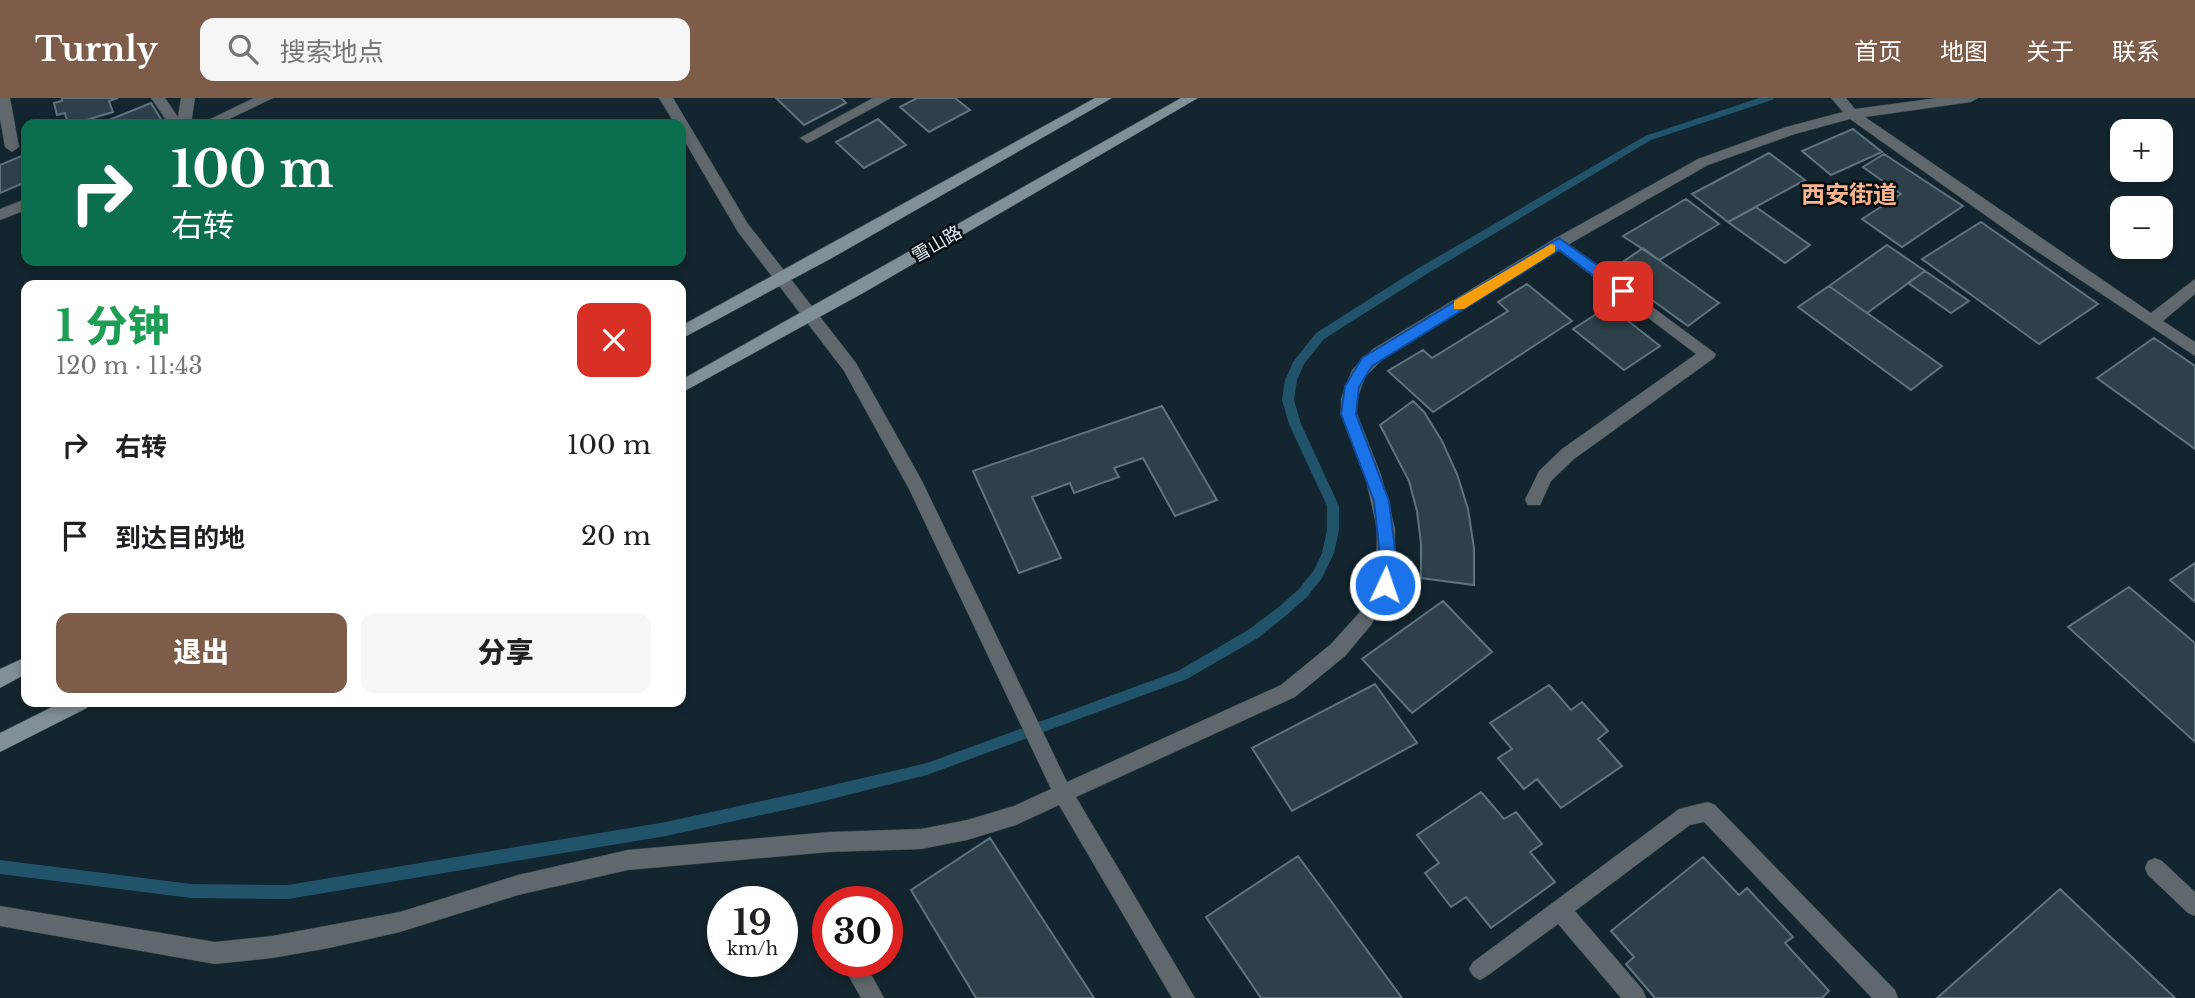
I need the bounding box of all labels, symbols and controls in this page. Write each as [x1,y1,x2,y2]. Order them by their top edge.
search box [200,18,690,81]
text: Turnly [35,29,158,70]
icon: search [224,30,262,68]
text: 搜索地点 [280,36,384,68]
text: 首页 [1854,37,1902,66]
text: 地图 [1940,37,1988,66]
text: 关于 [2026,37,2074,66]
text: 联系 [2112,37,2160,66]
map controls [2110,119,2173,259]
button: + [2110,119,2173,182]
text: 100 m [171,139,334,200]
icon: right [56,147,147,238]
district label: 西安街道 [1801,180,1897,209]
button: − [2110,196,2173,259]
text: 右转 [171,206,235,246]
street label: 雪山路 [908,221,966,267]
pin [1593,261,1653,321]
icon: arrive [1604,272,1642,310]
text: 1 分钟 [56,300,169,352]
button: close [577,303,651,377]
text: 120 m · 11:43 [56,352,203,380]
icon: right [56,426,94,464]
text: 100 m [567,429,651,461]
text: 右转 [115,431,167,463]
icon: arrive [56,517,94,555]
text: 20 m [581,520,651,552]
text: 到达目的地 [115,522,245,554]
position arrow [1348,548,1422,622]
button: 退出 [56,613,347,693]
button: 分享 [361,613,651,693]
speed limit sign: 30 [812,886,903,977]
text: 19 [733,901,772,944]
text: km/h [727,938,778,960]

